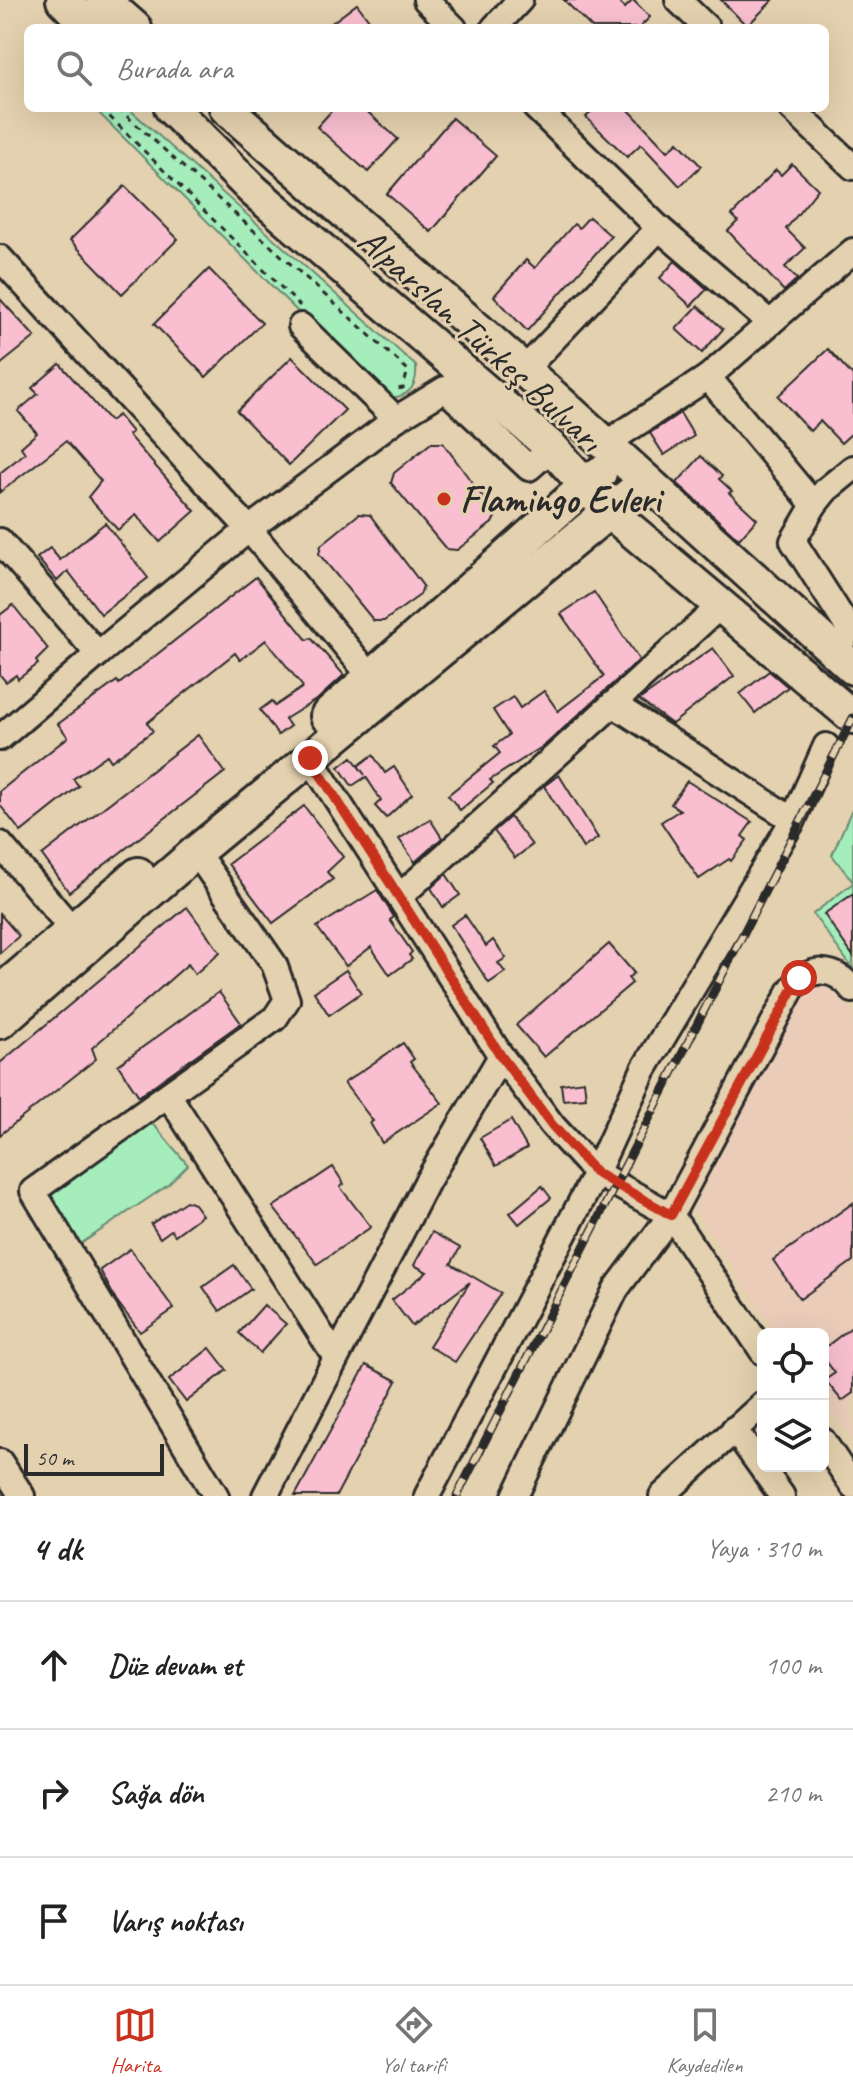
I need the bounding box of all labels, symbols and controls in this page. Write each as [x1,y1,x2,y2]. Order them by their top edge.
search box [24,24,829,112]
icon: search [52,46,96,90]
text: Burada ara [116,49,233,87]
street label: Alparslan Türkeş Bulvarı [348,217,614,463]
place label: Flamingo Evleri [460,476,665,523]
marker: Flamingo Evleri [435,490,453,508]
route end [292,740,328,776]
route start [781,960,817,996]
map controls [757,1328,829,1472]
button: locate [757,1328,829,1400]
button: layers [757,1400,829,1472]
scale bar [24,1440,164,1476]
text: 50 m [36,1444,73,1472]
text: 4 dk [32,1527,82,1570]
text: Yaya · 310 m [706,1532,821,1565]
icon: ahead [32,1643,76,1687]
text: Düz devam et [108,1646,242,1684]
text: 100 m [765,1649,821,1682]
icon: right [32,1771,76,1815]
text: Sağa dön [108,1774,204,1812]
text: 210 m [765,1777,821,1810]
icon: arrive [32,1899,76,1943]
text: Varış noktası [108,1902,243,1940]
tab: Harita [110,2003,161,2079]
tab: Yol tarifi [381,2003,446,2079]
tab: Kaydedilen [667,2003,743,2079]

